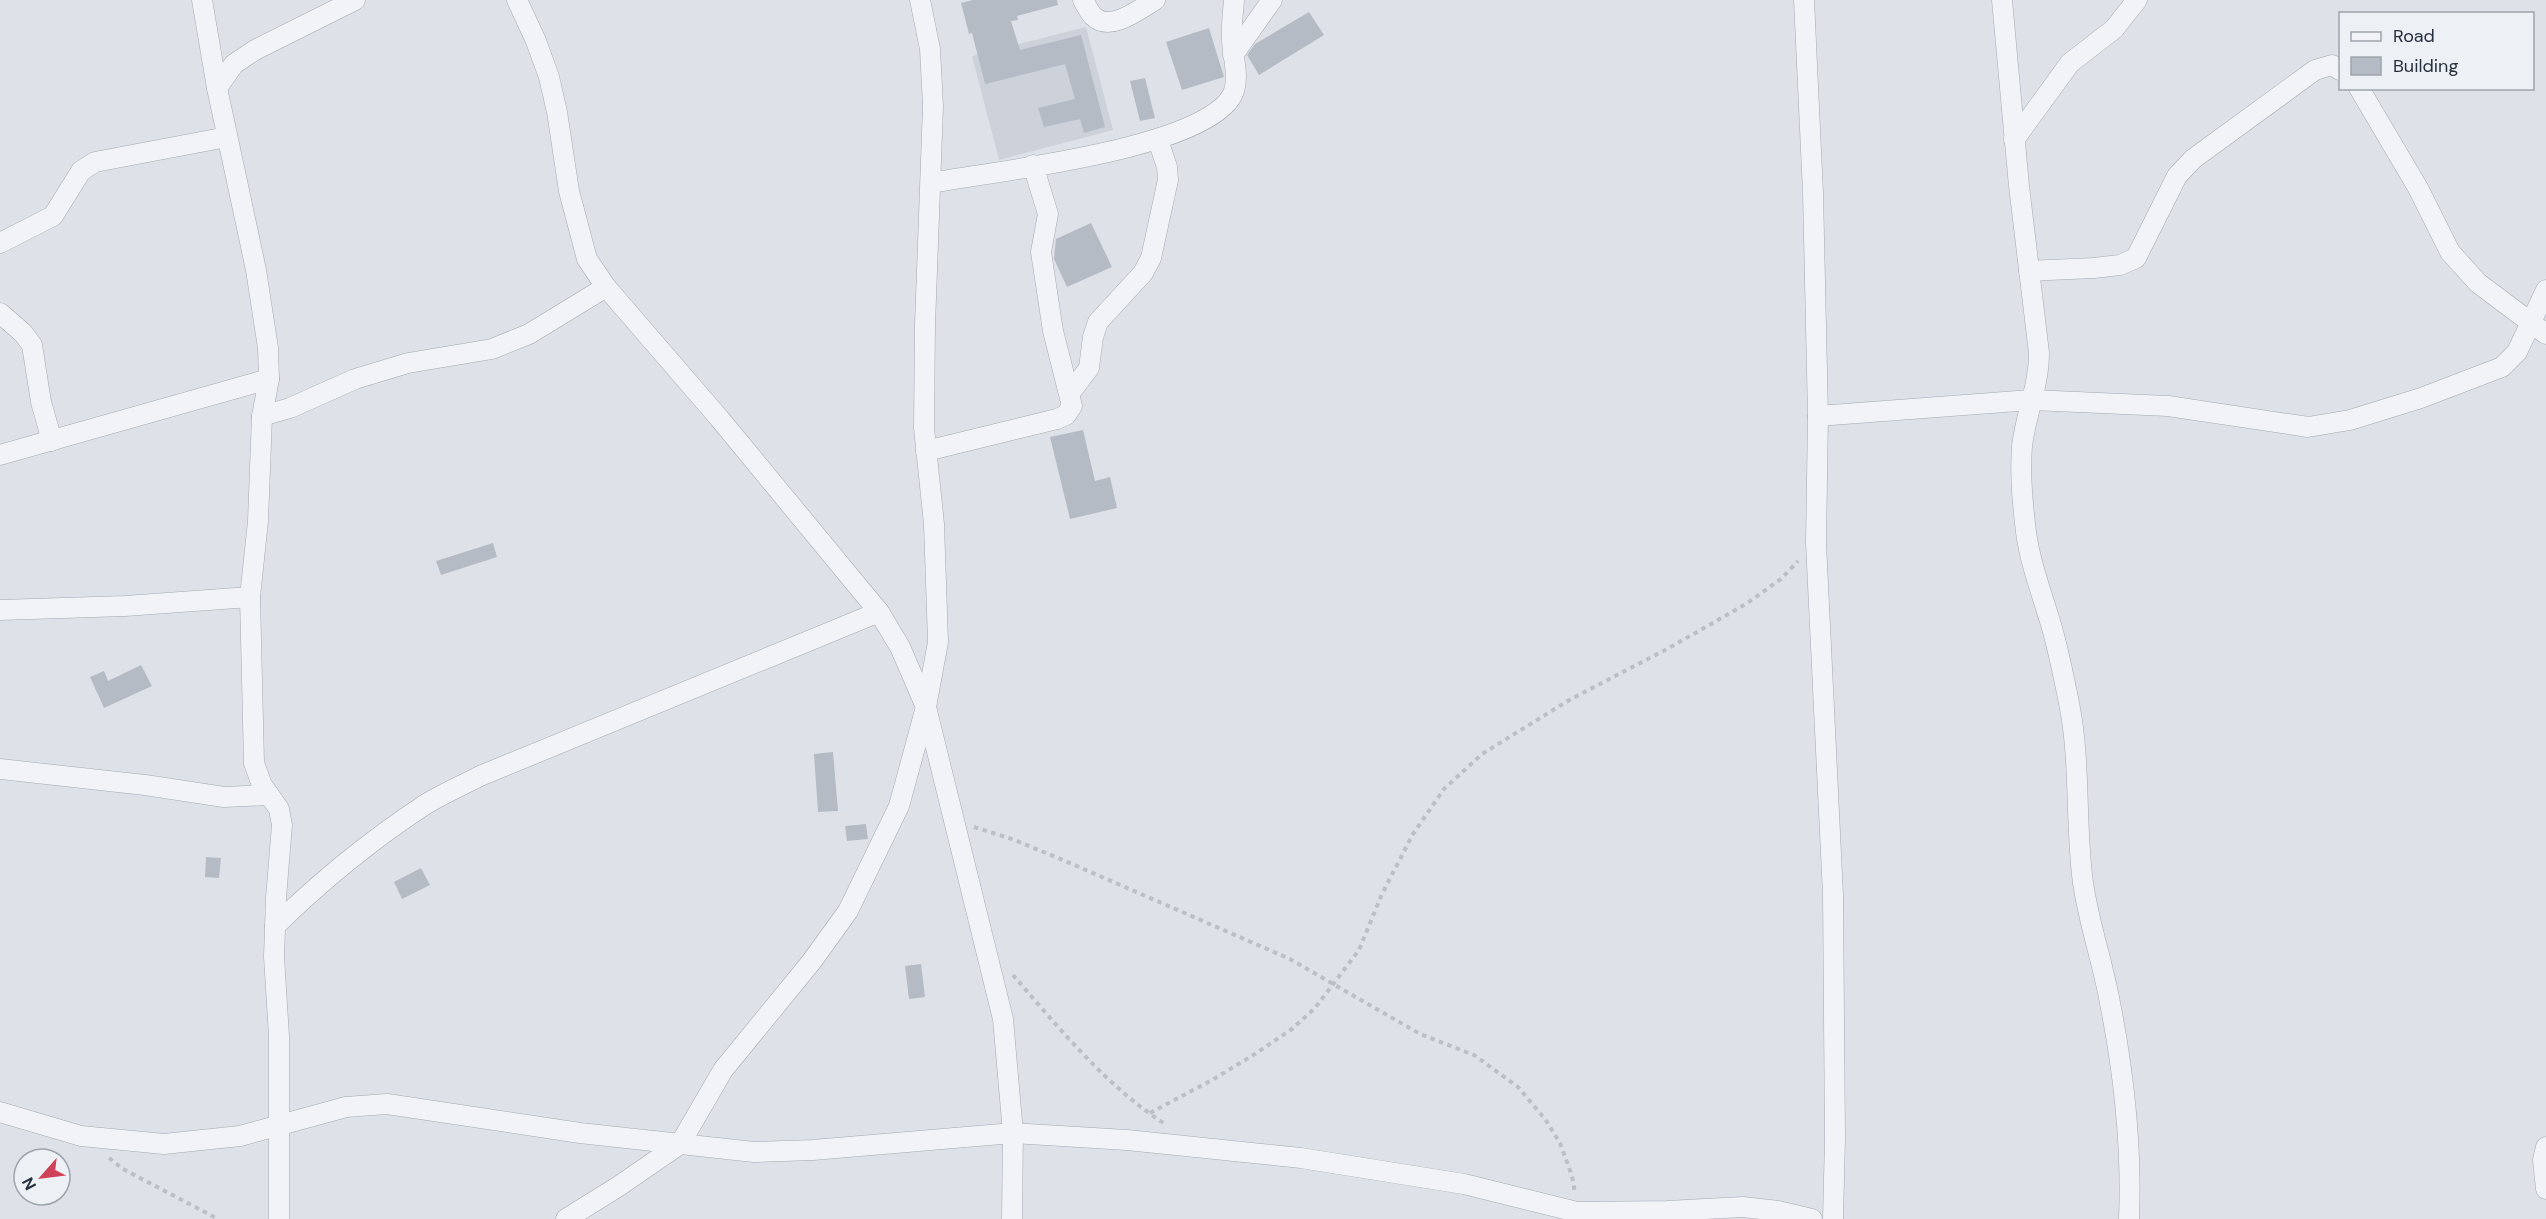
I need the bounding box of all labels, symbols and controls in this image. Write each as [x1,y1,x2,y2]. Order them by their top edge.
legend [2339,12,2534,90]
text: Road [2393,24,2435,48]
text: Building [2393,54,2458,78]
north arrow [12,1147,72,1207]
text: N [17,1174,41,1194]

